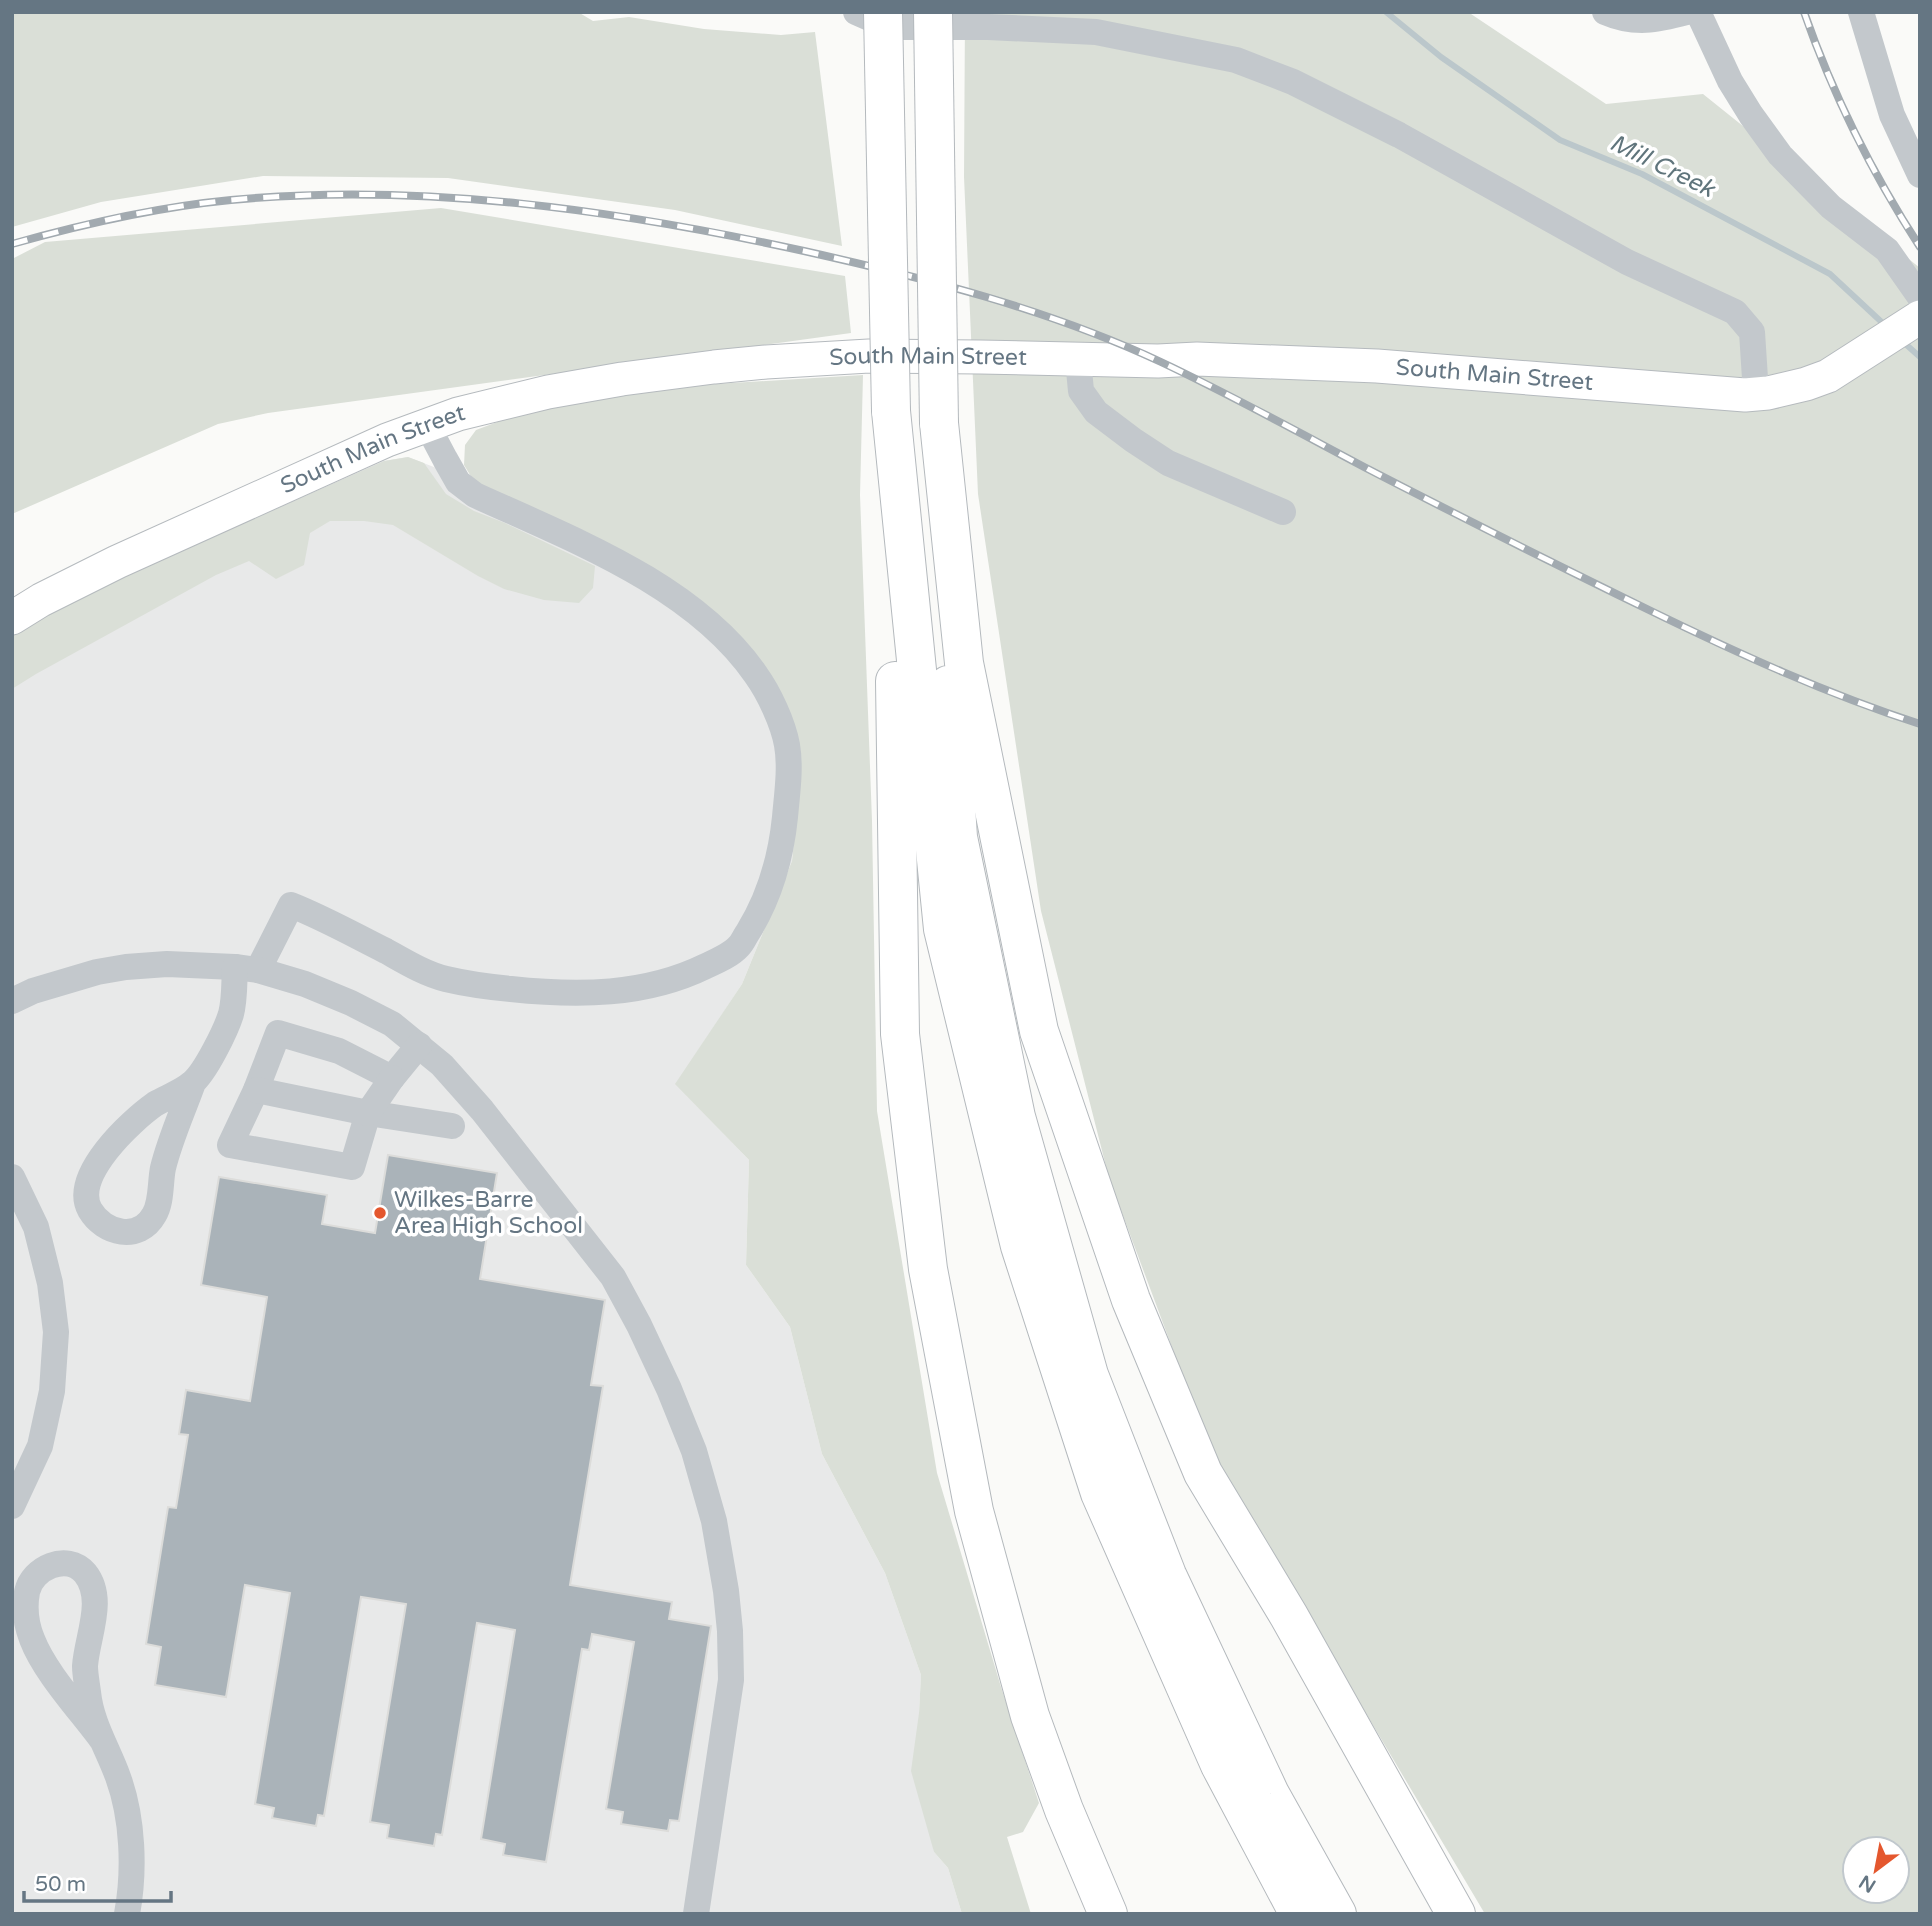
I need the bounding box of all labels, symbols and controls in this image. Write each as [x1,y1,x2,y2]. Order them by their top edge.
water label: Mill Creek [1605,128,1721,205]
street label: South Main Street [828,342,1027,372]
street label: South Main Street [1395,354,1594,397]
street label: South Main Street [276,399,468,500]
place label: Wilkes-Barre Area High School [394,1186,583,1240]
marker: Wilkes-Barre Area High School [372,1205,388,1221]
north arrow [1841,1835,1911,1905]
scale bar [24,1860,172,1904]
text: N [1855,1870,1880,1897]
text: 50 m [35,1872,86,1897]

